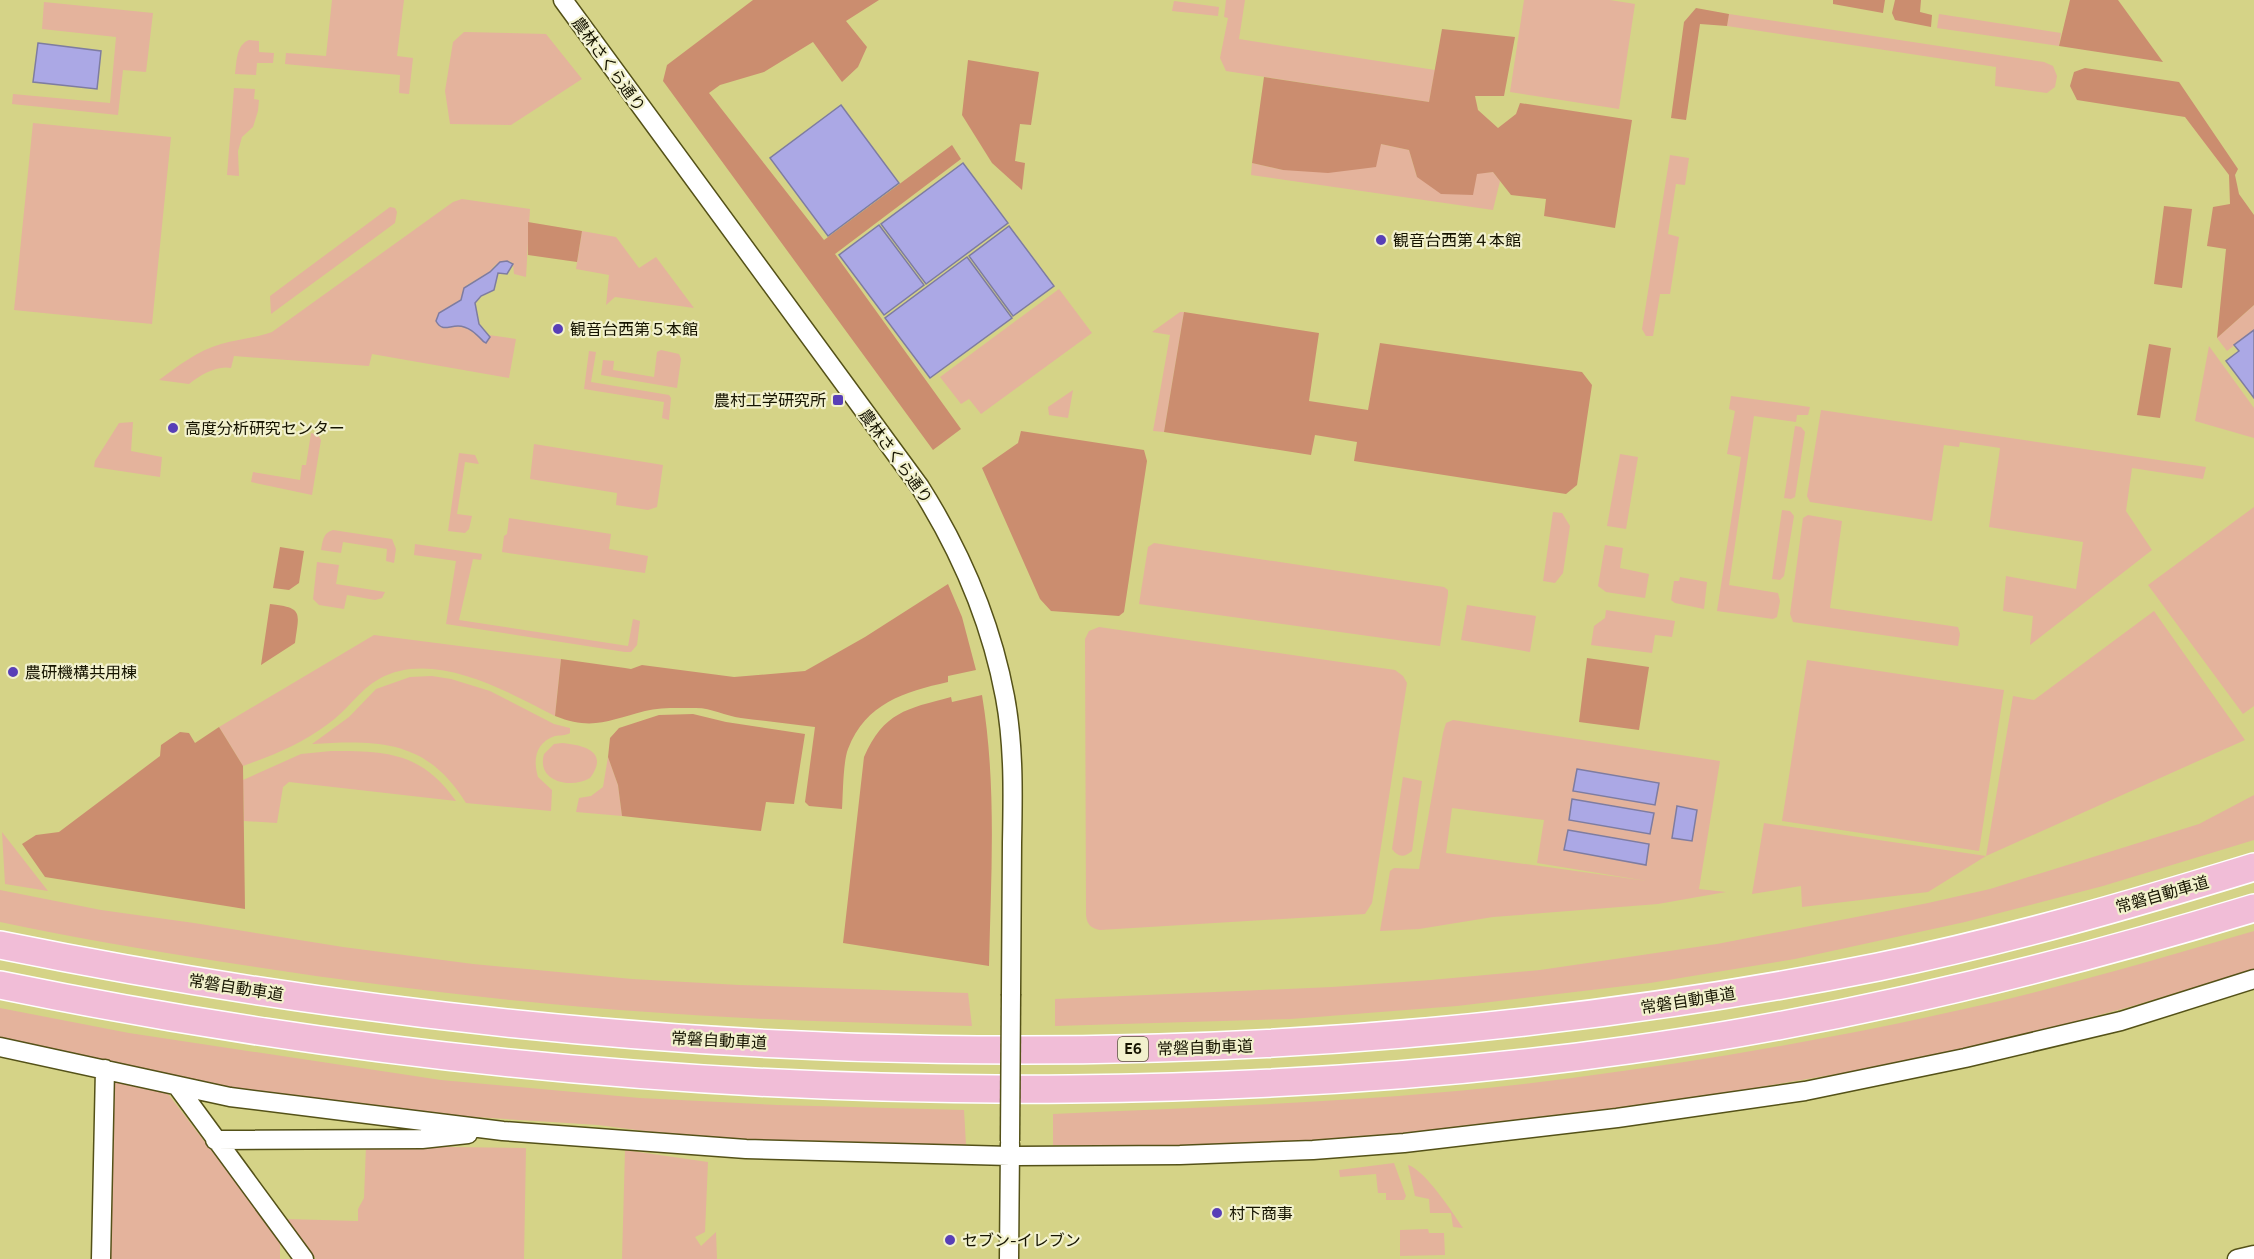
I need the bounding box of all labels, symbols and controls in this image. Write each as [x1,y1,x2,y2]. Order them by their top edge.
street label: 農林さくら通り [568,13,649,115]
place label: 観音台西第４本館 [1393,231,1521,250]
marker: 観音台西第４本館 [1374,233,1388,247]
place label: 観音台西第５本館 [570,320,698,339]
marker: 観音台西第５本館 [551,322,565,336]
place label: 農村工学研究所 [714,391,826,410]
marker: 農村工学研究所 [831,393,845,407]
street label: 農林さくら通り [855,405,936,507]
place label: 高度分析研究センター [185,419,345,438]
marker: 高度分析研究センター [166,421,180,435]
place label: 農研機構共用棟 [25,663,137,682]
marker: 農研機構共用棟 [6,665,20,679]
street label: 常磐自動車道 [2113,872,2211,917]
street label: 常磐自動車道 [187,971,285,1004]
street label: 常磐自動車道 [1639,984,1737,1017]
street label: 常磐自動車道 [671,1028,767,1052]
street label: 常磐自動車道 [1157,1036,1253,1059]
road number: E6 [1118,1037,1148,1061]
place label: 村下商事 [1229,1204,1293,1223]
marker: 村下商事 [1210,1206,1224,1220]
place label: セブン-イレブン [962,1231,1081,1250]
marker: セブン-イレブン [943,1233,957,1247]

